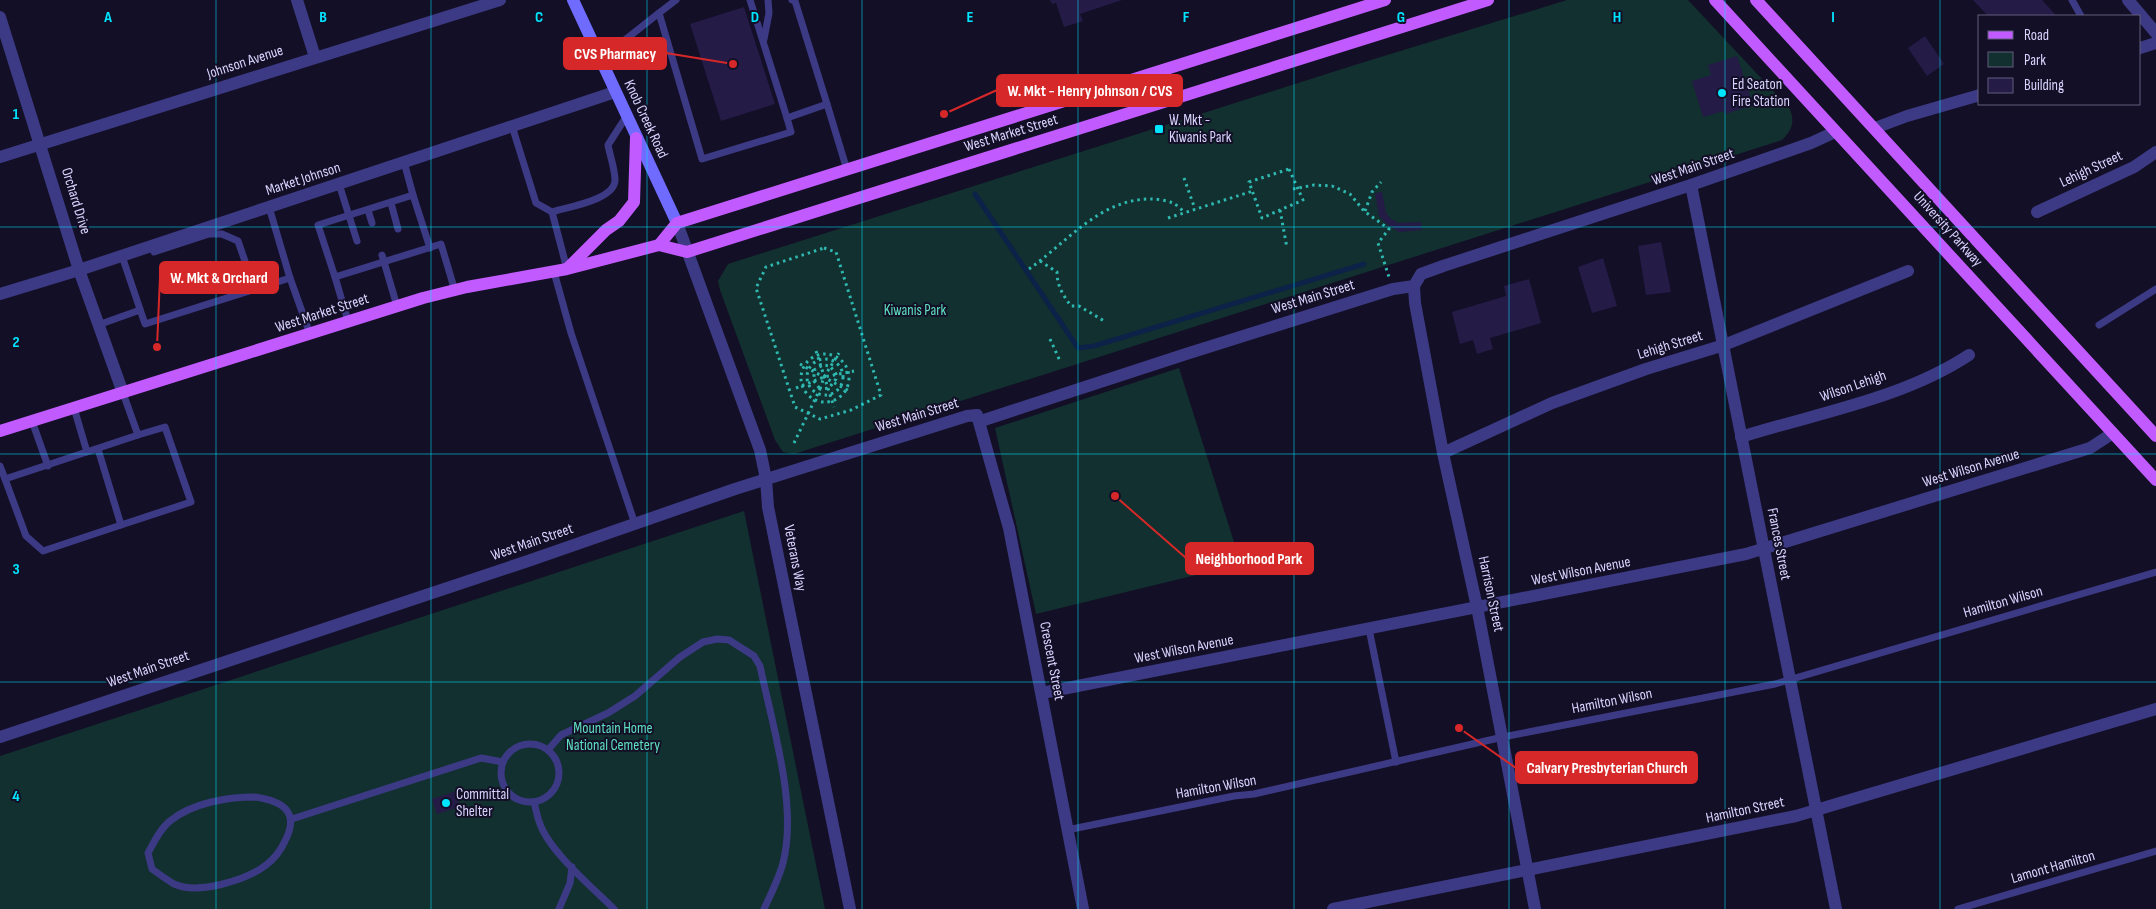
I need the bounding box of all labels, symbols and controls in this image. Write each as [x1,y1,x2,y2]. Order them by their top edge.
text: A [103,8,112,27]
text: B [319,8,327,27]
text: C [535,8,543,27]
text: D [751,8,759,27]
text: E [967,8,974,27]
text: F [1183,8,1190,27]
text: G [1397,8,1405,27]
text: H [1613,8,1621,27]
text: I [1831,8,1835,27]
legend [1978,15,2141,105]
text: Road [2024,26,2049,45]
callout: CVS Pharmacy [564,38,666,69]
street label: Johnson Avenue [203,41,286,84]
text: CVS Pharmacy [574,45,656,64]
text: Park [2024,51,2046,70]
callout: W. Mkt - Henry Johnson / CVS [997,75,1182,106]
place label: Ed Seaton Fire Station [1732,75,1790,111]
text: Building [2024,76,2064,95]
street label: Knob Creek Road [620,77,672,161]
text: W. Mkt - Henry Johnson / CVS [1008,82,1172,101]
marker: Ed Seaton Fire Station [1716,87,1728,99]
text: 1 [13,105,20,124]
street label: West Market Street [962,110,1061,156]
place label: W. Mkt - Kiwanis Park [1169,111,1232,147]
marker: W. Mkt - Kiwanis Park [1153,123,1165,135]
street label: West Main Street [1649,144,1737,190]
street label: Lehigh Street [2057,146,2126,192]
street label: Market Johnson [263,158,343,200]
street label: Orchard Drive [57,165,95,237]
street label: University Parkway [1909,187,1987,271]
callout: W. Mkt & Orchard [160,262,278,293]
text: W. Mkt & Orchard [170,269,268,288]
street label: West Main Street [1269,275,1357,319]
street label: West Market Street [273,289,371,337]
park label: Kiwanis Park [884,301,947,320]
street label: Lehigh Street [1635,326,1705,364]
text: 2 [12,333,20,352]
street label: Wilson Lehigh [1817,366,1889,406]
street label: West Main Street [873,393,961,437]
street label: West Wilson Avenue [1920,444,2022,492]
street label: Frances Street [1763,506,1795,582]
street label: West Main Street [488,519,576,565]
street label: Veterans Way [779,523,811,593]
callout: Neighborhood Park [1186,543,1313,574]
text: Neighborhood Park [1195,550,1303,569]
street label: West Wilson Avenue [1530,552,1632,590]
street label: Harrison Street [1474,554,1508,634]
text: 3 [12,560,20,579]
street label: Hamilton Wilson [1961,582,2045,622]
street label: Crescent Street [1035,620,1069,702]
street label: West Wilson Avenue [1133,630,1235,668]
street label: West Main Street [104,646,192,692]
street label: Hamilton Wilson [1570,684,1654,718]
park label: Mountain Home National Cemetery [566,719,660,755]
callout: Calvary Presbyterian Church [1516,752,1697,783]
text: Calvary Presbyterian Church [1526,759,1688,778]
street label: Hamilton Wilson [1174,771,1258,803]
place label: Committal Shelter [456,785,509,821]
text: 4 [12,787,20,806]
street label: Hamilton Street [1704,792,1786,828]
marker: Committal Shelter [440,797,452,809]
street label: Lamont Hamilton [2009,846,2097,888]

